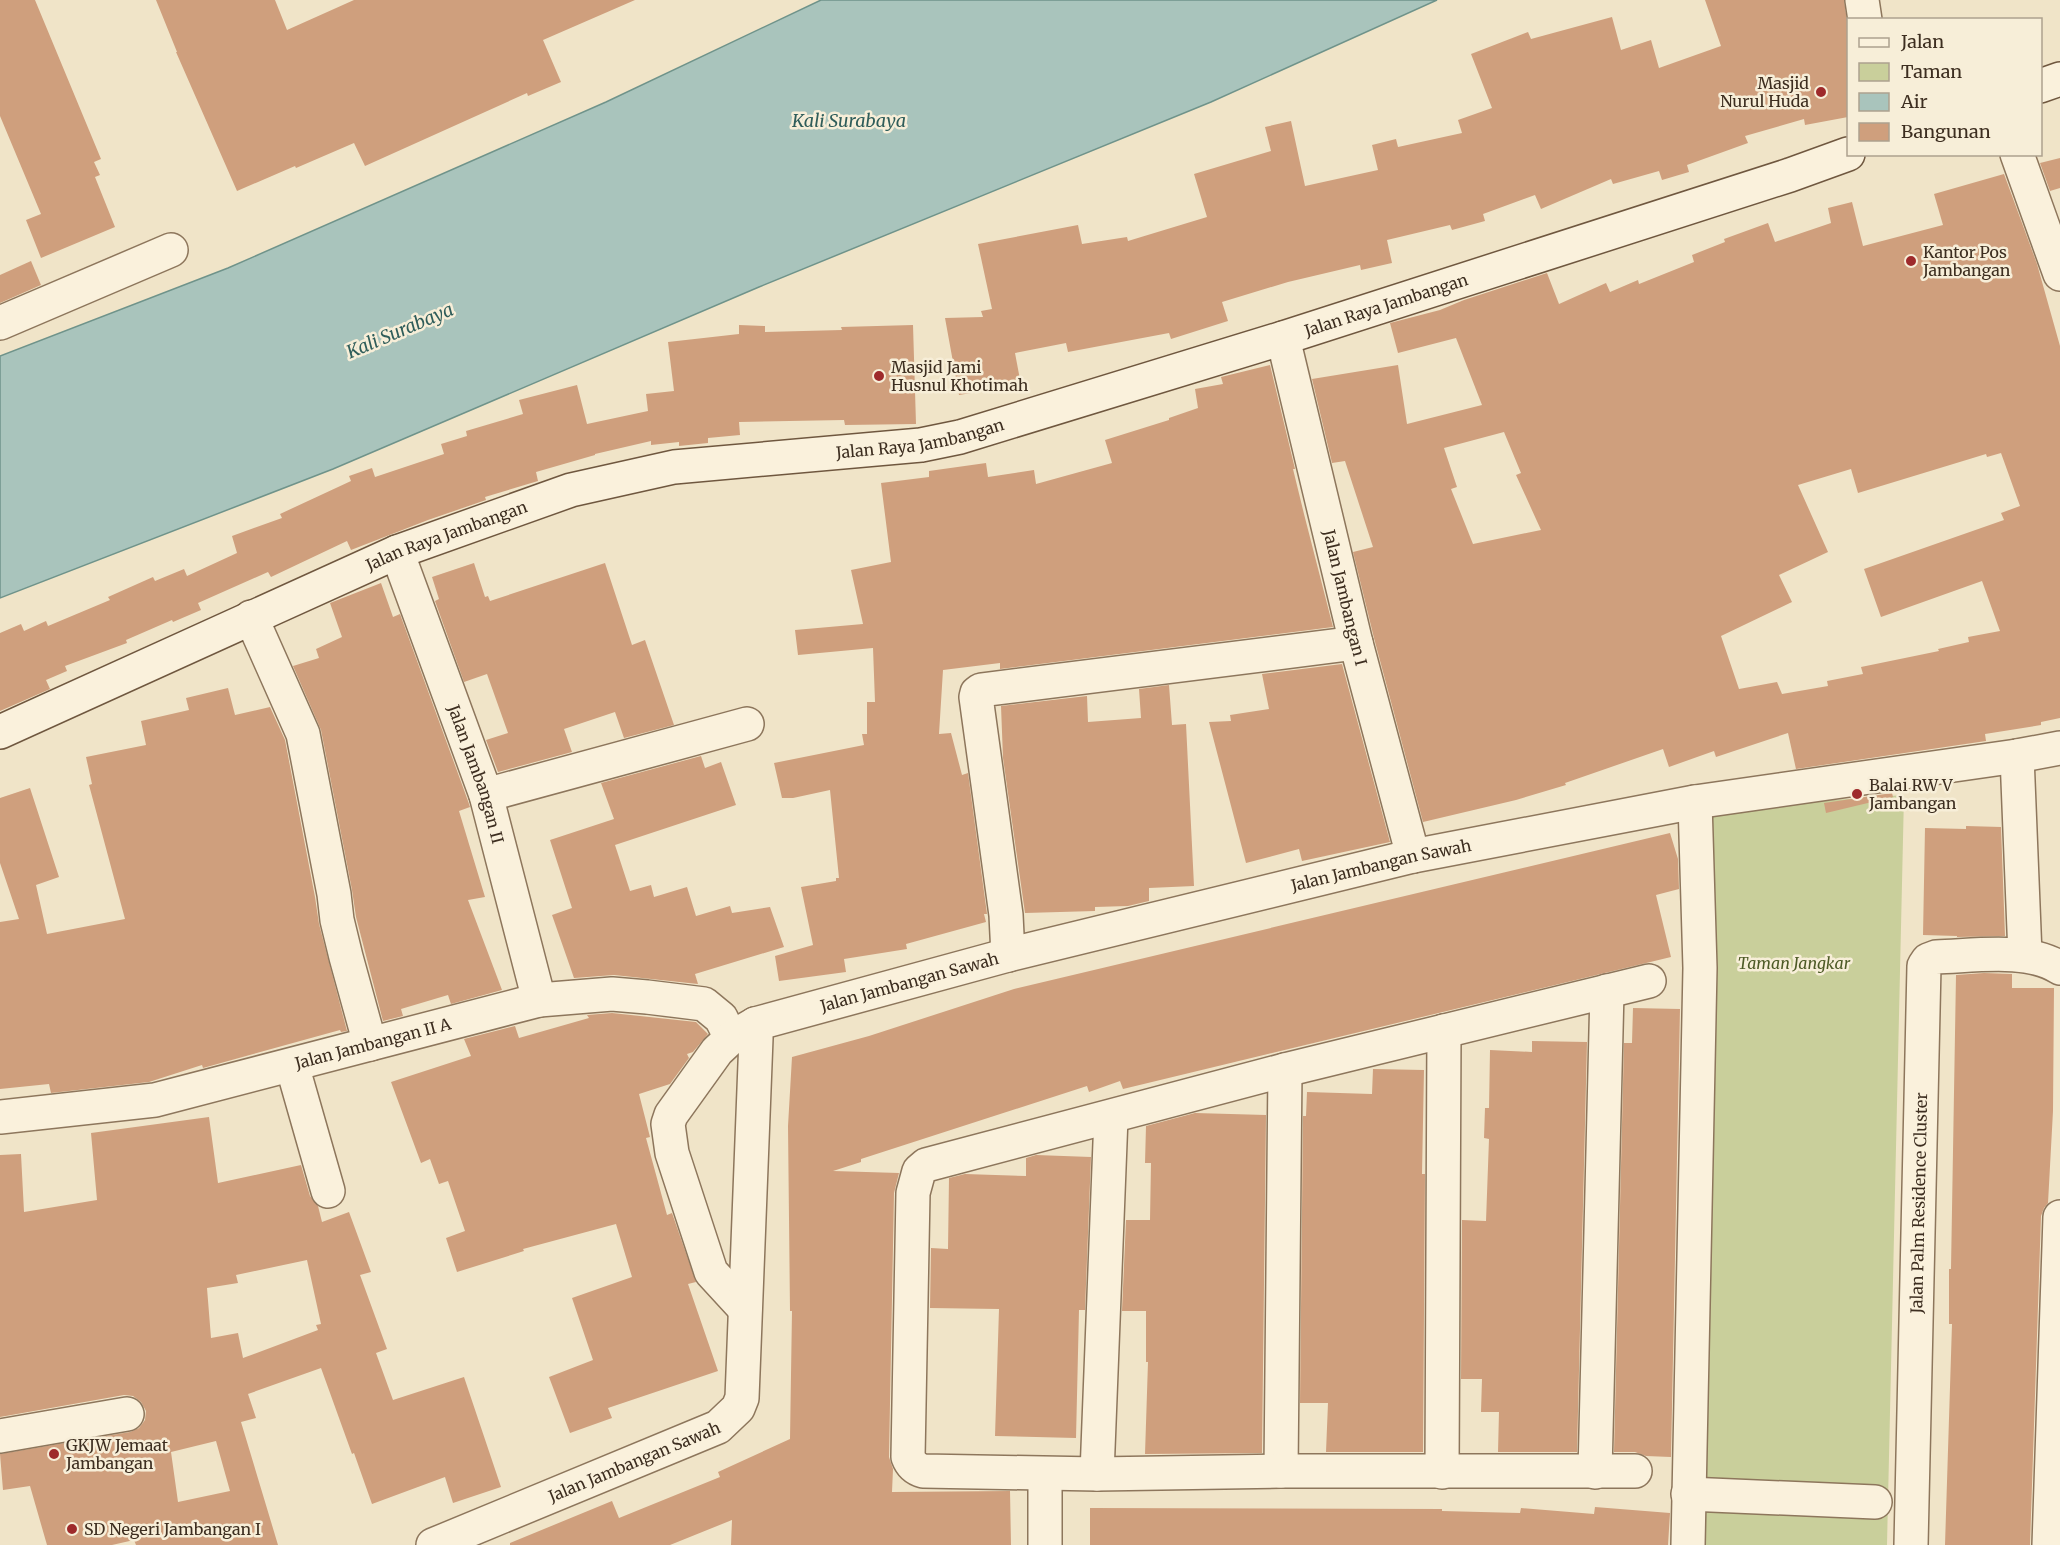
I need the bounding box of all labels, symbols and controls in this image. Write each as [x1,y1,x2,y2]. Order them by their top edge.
legend [1847,18,2042,156]
text: Jalan [1900,30,1944,53]
text: Taman [1901,60,1962,83]
place label: Masjid Nurul Huda [1720,73,1809,111]
marker: Masjid Nurul Huda [1814,85,1828,99]
text: Air [1900,90,1928,113]
water label: Kali Surabaya [791,109,906,132]
text: Bangunan [1901,120,1991,143]
place label: Kantor Pos Jambangan [1922,242,2011,280]
marker: Kantor Pos Jambangan [1904,254,1918,268]
street label: Jalan Raya Jambangan [1301,269,1471,341]
water label: Kali Surabaya [342,298,457,364]
place label: Masjid Jami Husnul Khotimah [891,357,1029,395]
marker: Masjid Jami Husnul Khotimah [872,369,886,383]
street label: Jalan Raya Jambangan [834,414,1007,463]
street label: Jalan Raya Jambangan [362,496,530,575]
street label: Jalan Jambangan I [1319,527,1372,668]
street label: Jalan Jambangan II [443,701,508,846]
place label: Balai RW V Jambangan [1868,775,1957,813]
marker: Balai RW V Jambangan [1850,787,1864,801]
street label: Jalan Jambangan Sawah [1288,835,1473,896]
street label: Jalan Jambangan Sawah [817,948,1001,1016]
park label: Taman Jangkar [1738,953,1851,973]
street label: Jalan Jambangan II A [292,1013,454,1073]
street label: Jalan Palm Residence Cluster [1906,1092,1931,1315]
street label: Jalan Jambangan Sawah [545,1417,724,1506]
place label: GKJW Jemaat Jambangan [65,1435,169,1473]
marker: GKJW Jemaat Jambangan [47,1447,61,1461]
place label: SD Negeri Jambangan I [84,1519,261,1539]
marker: SD Negeri Jambangan I [65,1522,79,1536]

